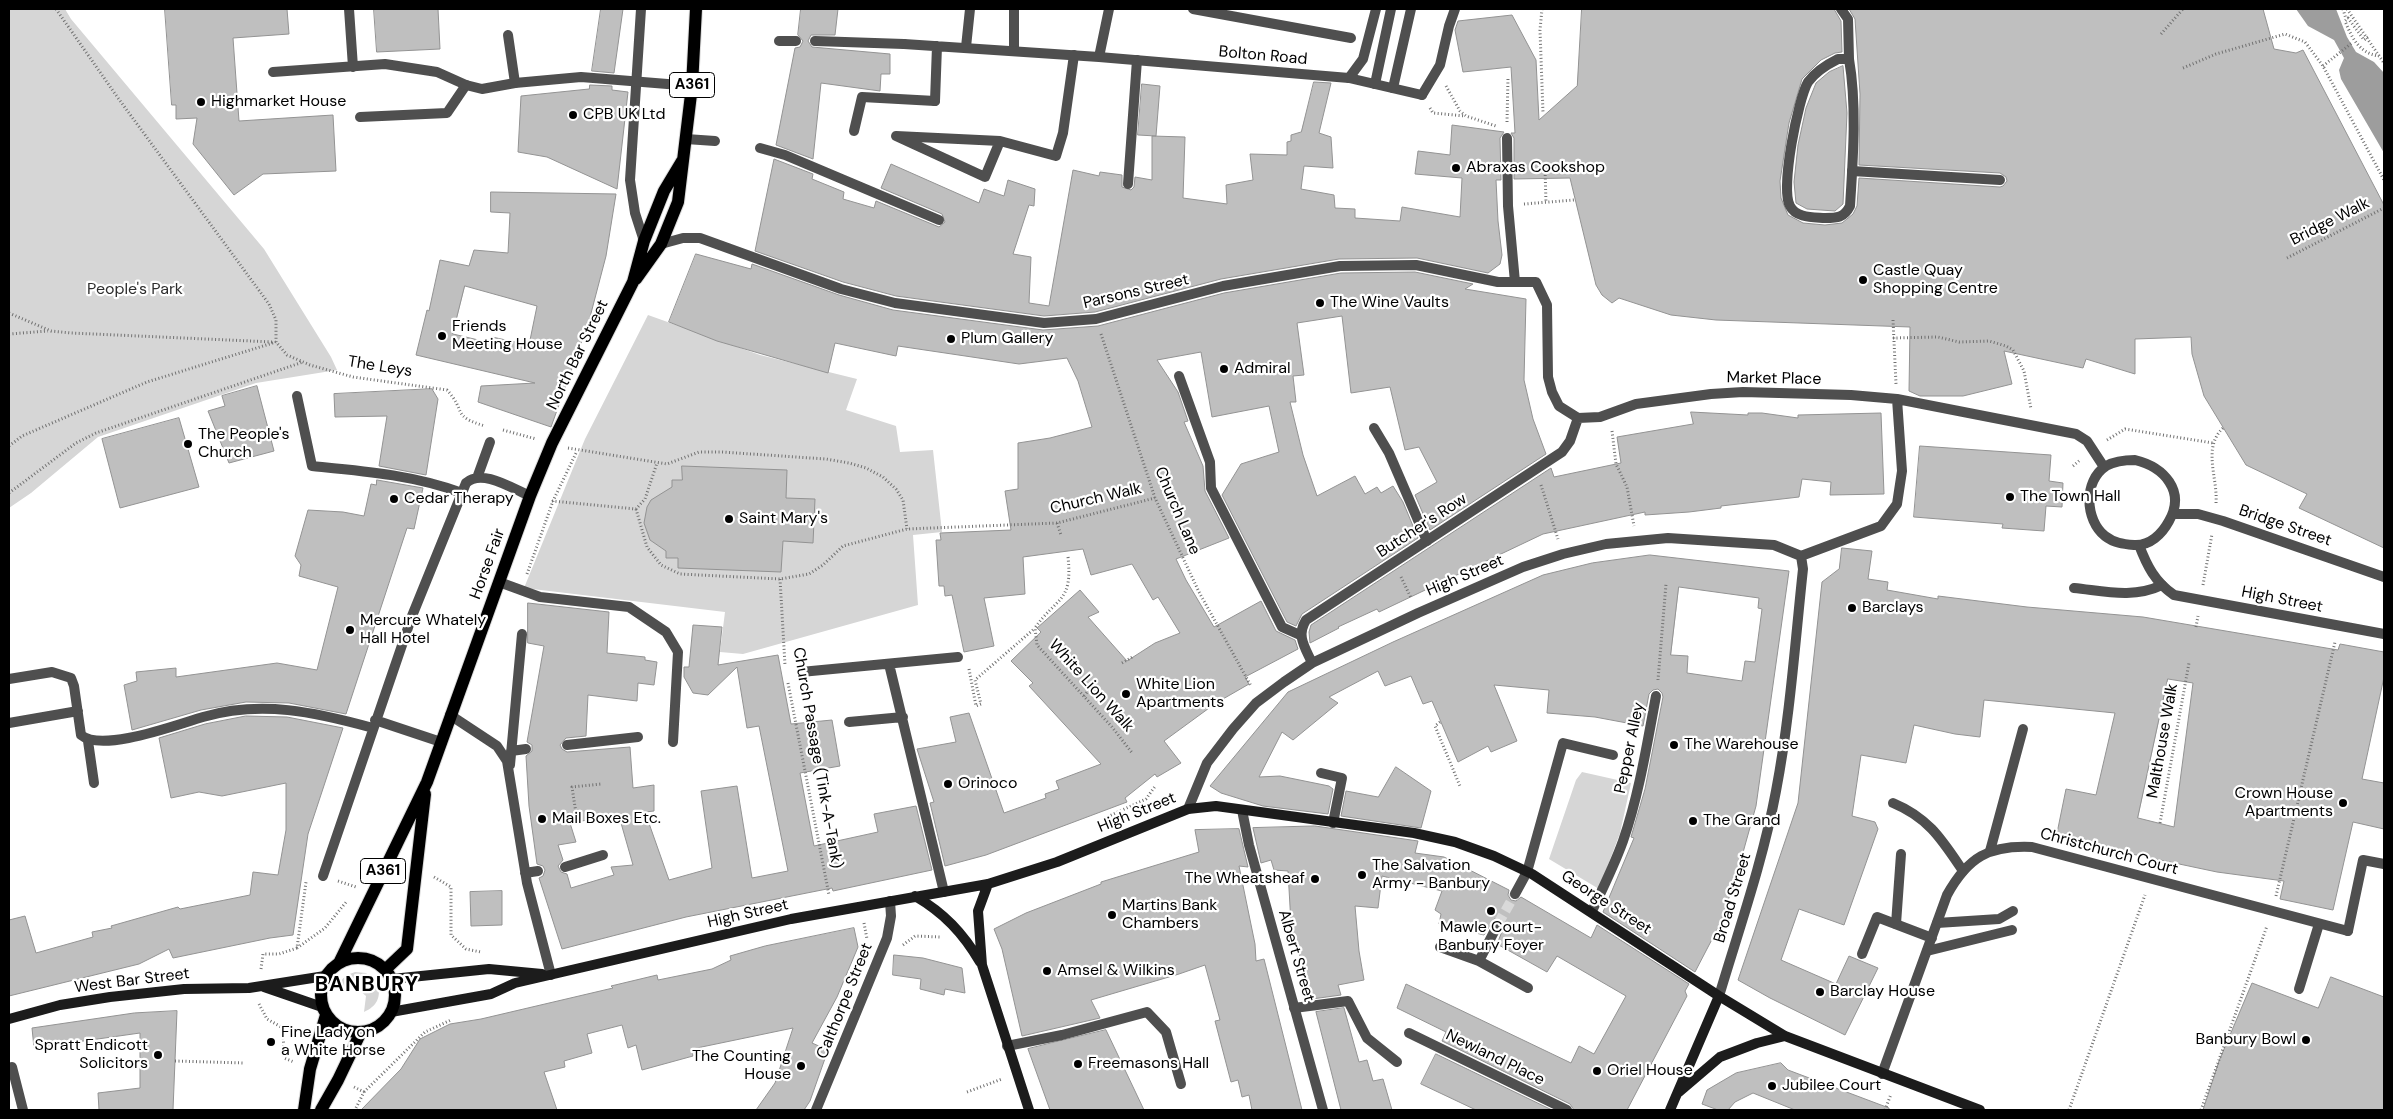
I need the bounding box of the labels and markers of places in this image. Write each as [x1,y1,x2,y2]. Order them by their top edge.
place label: Highmarket House [211,92,346,112]
marker: Highmarket House [195,96,207,108]
place label: CPB UK Ltd [583,105,665,125]
marker: CPB UK Ltd [567,109,579,121]
place label: Abraxas Cookshop [1466,158,1605,178]
marker: Abraxas Cookshop [1450,162,1462,174]
place label: Castle Quay Shopping Centre [1873,261,1998,299]
marker: Castle Quay Shopping Centre [1857,274,1869,286]
place label: The Wine Vaults [1330,293,1449,313]
marker: The Wine Vaults [1314,297,1326,309]
place label: Friends Meeting House [452,317,563,355]
place label: Plum Gallery [961,329,1053,349]
marker: Friends Meeting House [436,330,448,342]
marker: Plum Gallery [945,333,957,345]
place label: Admiral [1234,359,1291,379]
marker: Admiral [1218,363,1230,375]
place label: The People's Church [198,425,289,463]
marker: The People's Church [182,438,194,450]
place label: The Town Hall [2020,487,2121,507]
place label: Cedar Therapy [404,489,514,509]
marker: The Town Hall [2004,491,2016,503]
marker: Cedar Therapy [388,493,400,505]
place label: Saint Mary's [739,509,828,529]
marker: Saint Mary's [723,513,735,525]
place label: Barclays [1862,598,1924,618]
marker: Barclays [1846,602,1858,614]
place label: Mercure Whately Hall Hotel [360,611,486,649]
marker: Mercure Whately Hall Hotel [344,624,356,636]
place label: White Lion Apartments [1136,675,1224,713]
marker: White Lion Apartments [1120,688,1132,700]
place label: The Warehouse [1684,735,1799,755]
marker: The Warehouse [1668,739,1680,751]
place label: Orinoco [958,774,1017,794]
marker: Orinoco [942,778,954,790]
place label: Crown House Apartments [2234,784,2333,822]
marker: Crown House Apartments [2337,797,2349,809]
place label: Mail Boxes Etc. [552,809,661,829]
place label: The Grand [1703,811,1780,831]
marker: Mail Boxes Etc. [536,813,548,825]
marker: The Grand [1687,815,1699,827]
place label: The Salvation Army - Banbury [1372,856,1490,894]
place label: The Wheatsheaf [1184,869,1305,889]
marker: The Salvation Army - Banbury [1356,869,1368,881]
marker: The Wheatsheaf [1309,873,1321,885]
place label: Martins Bank Chambers [1122,896,1217,934]
marker: Mawle Court- Banbury Foyer [1485,905,1497,917]
marker: Martins Bank Chambers [1106,909,1118,921]
place label: Mawle Court- Banbury Foyer [1438,918,1544,956]
place label: Amsel & Wilkins [1057,961,1175,981]
marker: Amsel & Wilkins [1041,965,1053,977]
place label: Barclay House [1830,982,1935,1002]
marker: Barclay House [1814,986,1826,998]
place label: Fine Lady on a White Horse [281,1023,385,1061]
place label: Banbury Bowl [2196,1030,2296,1050]
marker: Banbury Bowl [2300,1034,2312,1046]
place label: Spratt Endicott Solicitors [35,1036,148,1074]
marker: Fine Lady on a White Horse [265,1036,277,1048]
place label: The Counting House [692,1047,791,1085]
marker: Spratt Endicott Solicitors [152,1049,164,1061]
place label: Freemasons Hall [1088,1054,1209,1074]
marker: Freemasons Hall [1072,1058,1084,1070]
marker: The Counting House [795,1060,807,1072]
place label: Oriel House [1607,1061,1693,1081]
marker: Oriel House [1591,1065,1603,1077]
place label: Jubilee Court [1782,1076,1881,1096]
marker: Jubilee Court [1766,1080,1778,1092]

